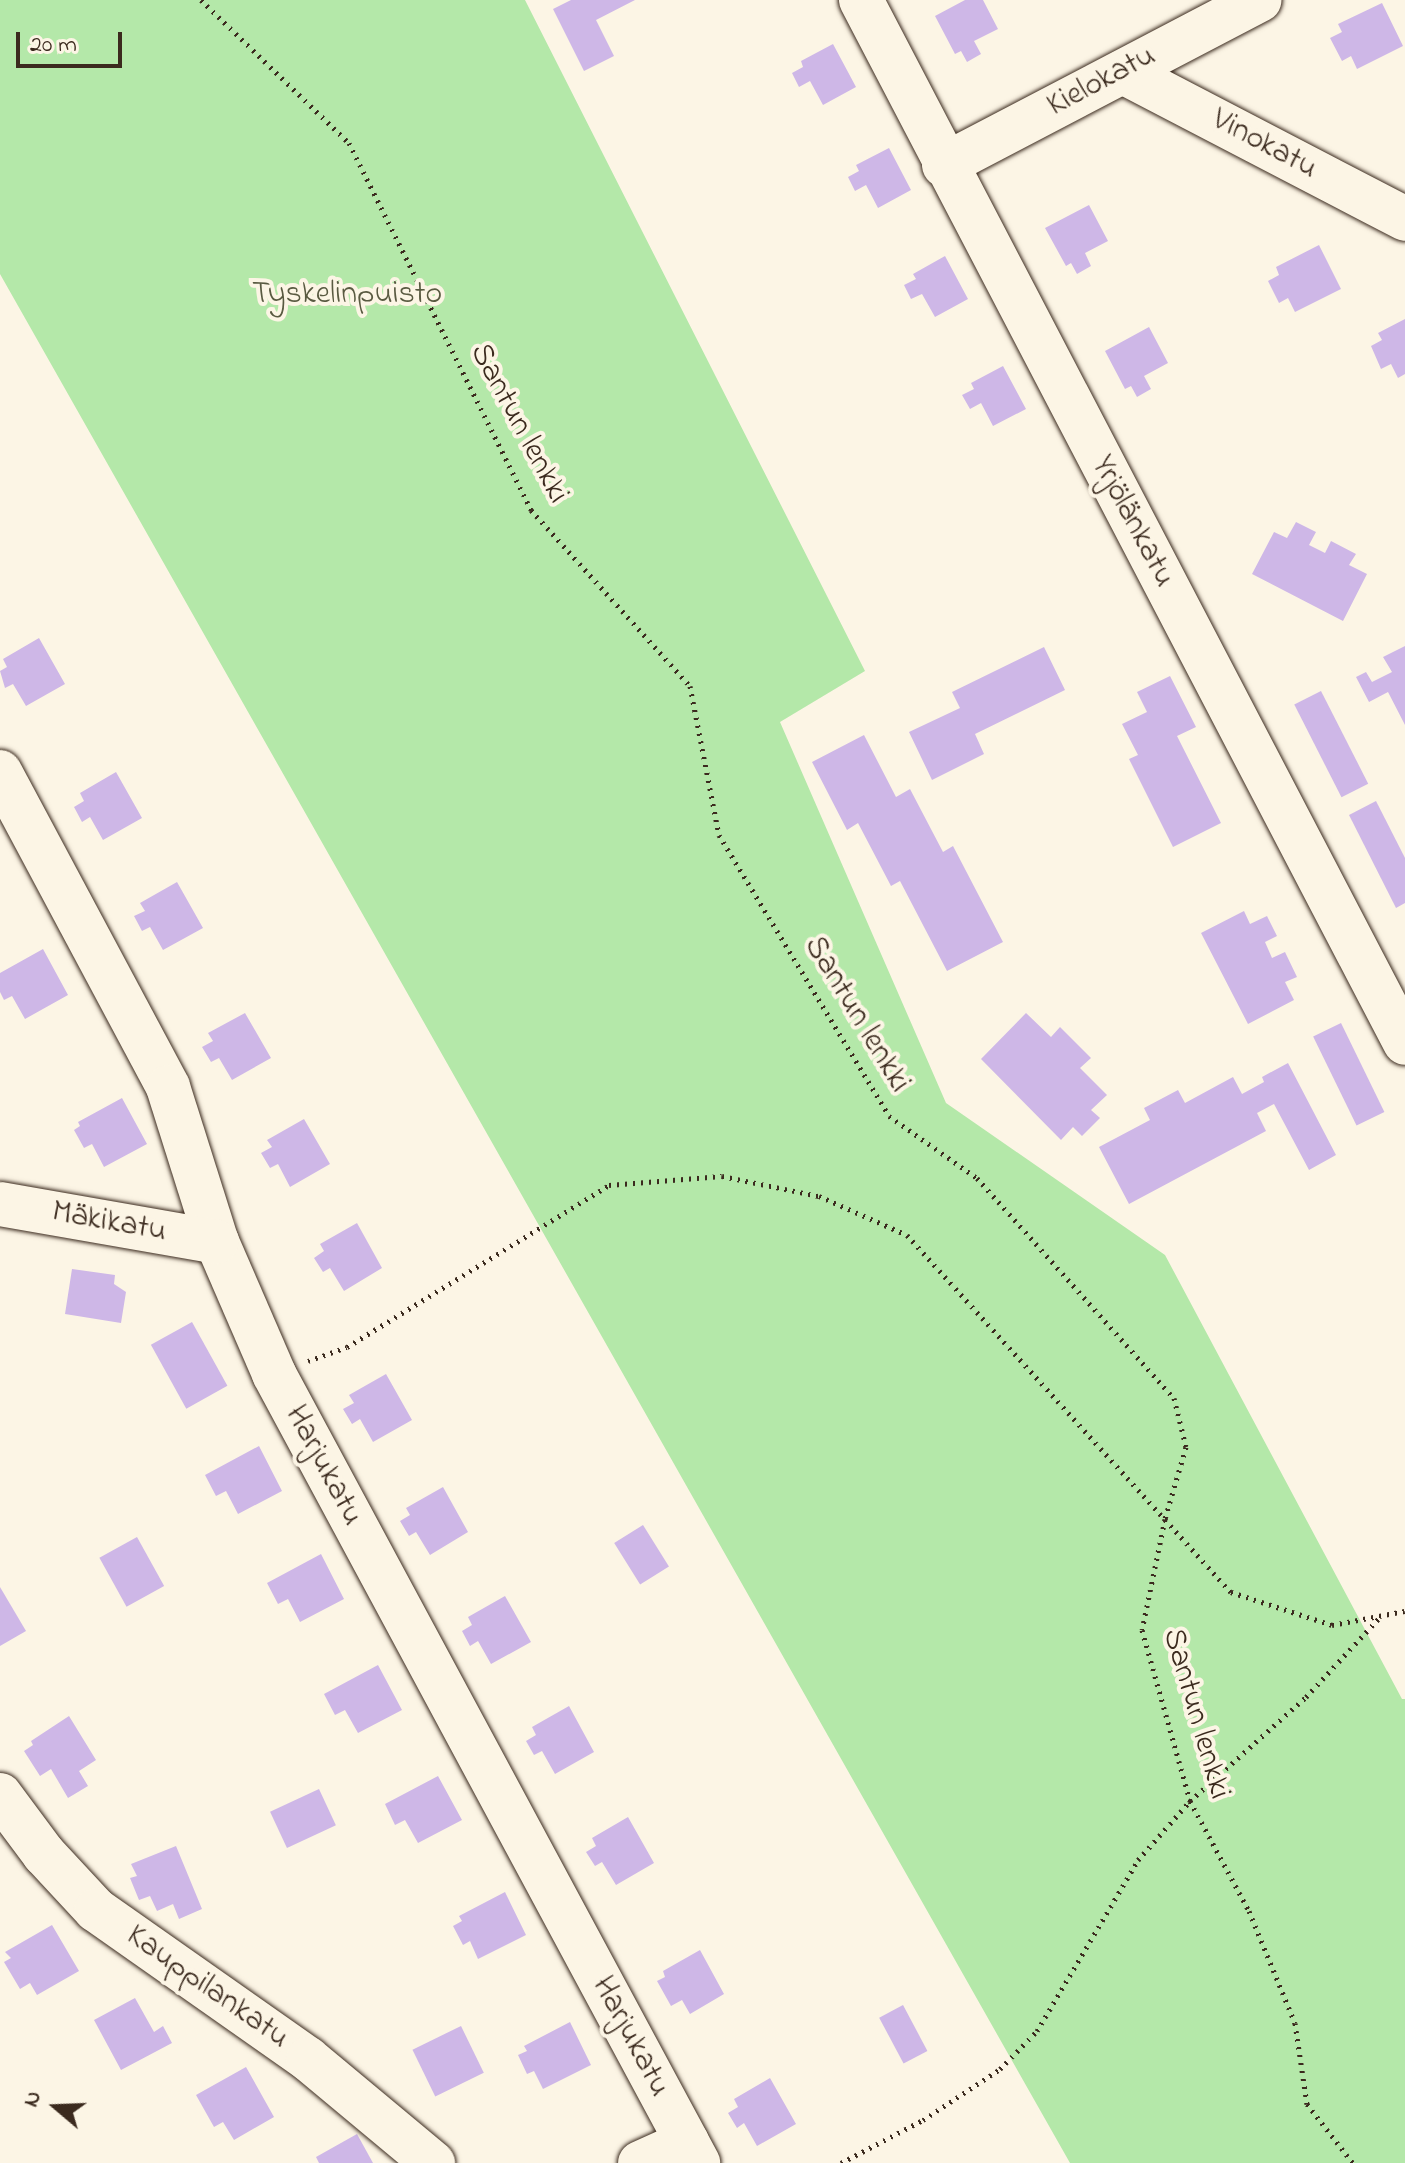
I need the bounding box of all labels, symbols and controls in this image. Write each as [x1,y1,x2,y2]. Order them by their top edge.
scale bar [20,16,126,66]
text: 20 m [30,28,77,63]
street label: Kielokatu [1041,38,1163,126]
street label: Vinokatu [1205,101,1323,189]
park label: Tyskelinpuisto [252,276,442,314]
street label: Santun lenkki [460,337,576,511]
street label: Yrjölänkatu [1081,450,1183,594]
street label: Santun lenkki [794,930,918,1100]
street label: Mäkikatu [49,1194,169,1252]
street label: Harjukatu [275,1399,371,1533]
street label: Santun lenkki [1152,1624,1238,1804]
street label: Kauppilankatu [118,1918,296,2058]
street label: Harjukatu [582,1970,678,2104]
north arrow [16,2067,96,2147]
text: N [16,2087,51,2111]

